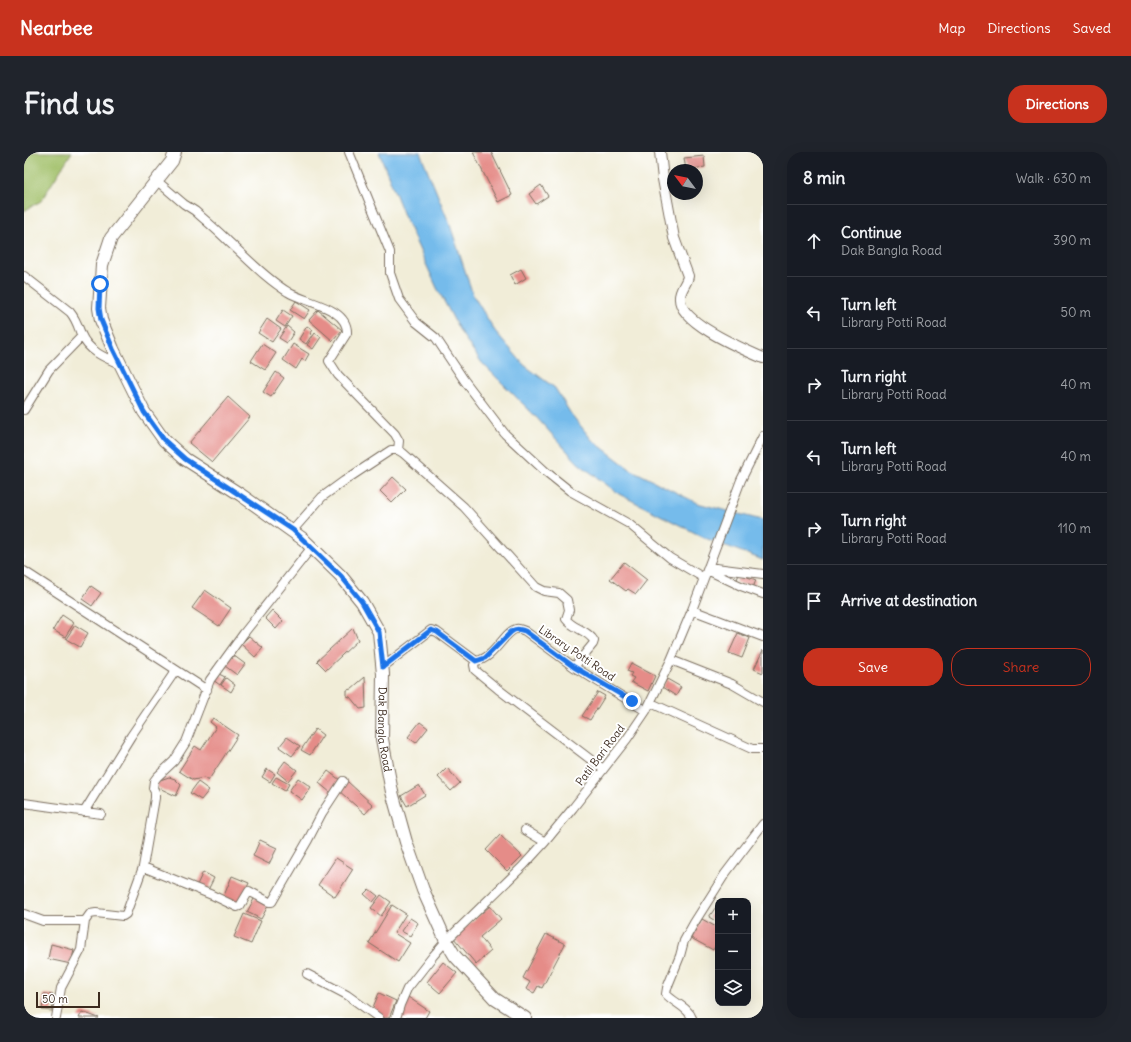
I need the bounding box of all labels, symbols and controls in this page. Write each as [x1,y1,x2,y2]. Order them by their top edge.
text: Nearbee [20,16,93,40]
text: Map [938,19,965,37]
text: Directions [987,19,1051,37]
text: Saved [1073,19,1111,37]
button: Directions [1008,85,1107,123]
text: Find us [24,86,115,122]
north arrow [667,164,703,200]
text: 8 min [803,167,845,189]
text: Walk · 630 m [1016,170,1091,187]
text: Continue [841,223,902,242]
icon: ahead [803,230,825,252]
text: 390 m [1053,232,1091,249]
text: Dak Bangla Road [841,242,942,259]
route start [91,275,109,293]
text: Turn left [841,295,896,314]
icon: left [803,302,825,324]
text: 50 m [1060,304,1091,321]
text: Library Potti Road [841,314,947,331]
text: Turn right [841,367,906,386]
icon: right [803,374,825,396]
text: 40 m [1060,376,1091,393]
text: Library Potti Road [841,386,947,403]
text: Turn left [841,439,896,458]
icon: left [803,446,825,468]
text: 40 m [1060,448,1091,465]
text: Library Potti Road [841,458,947,475]
text: Turn right [841,511,906,530]
icon: right [803,518,825,540]
text: 110 m [1058,520,1091,537]
text: Library Potti Road [841,530,947,547]
icon: arrive [803,590,825,612]
text: Arrive at destination [841,591,977,610]
street label: Library Potti Road [536,622,618,684]
button: Save [803,648,943,686]
button: Share [951,648,1091,686]
street label: Dak Bangla Road [375,687,395,774]
route end [623,692,641,710]
street label: Patil Bari Road [573,721,628,788]
map controls [715,898,751,1006]
button: + [715,898,751,934]
button: − [715,934,751,970]
button: layers [715,970,751,1006]
scale bar [36,990,100,1009]
text: 50 m [42,992,68,1006]

